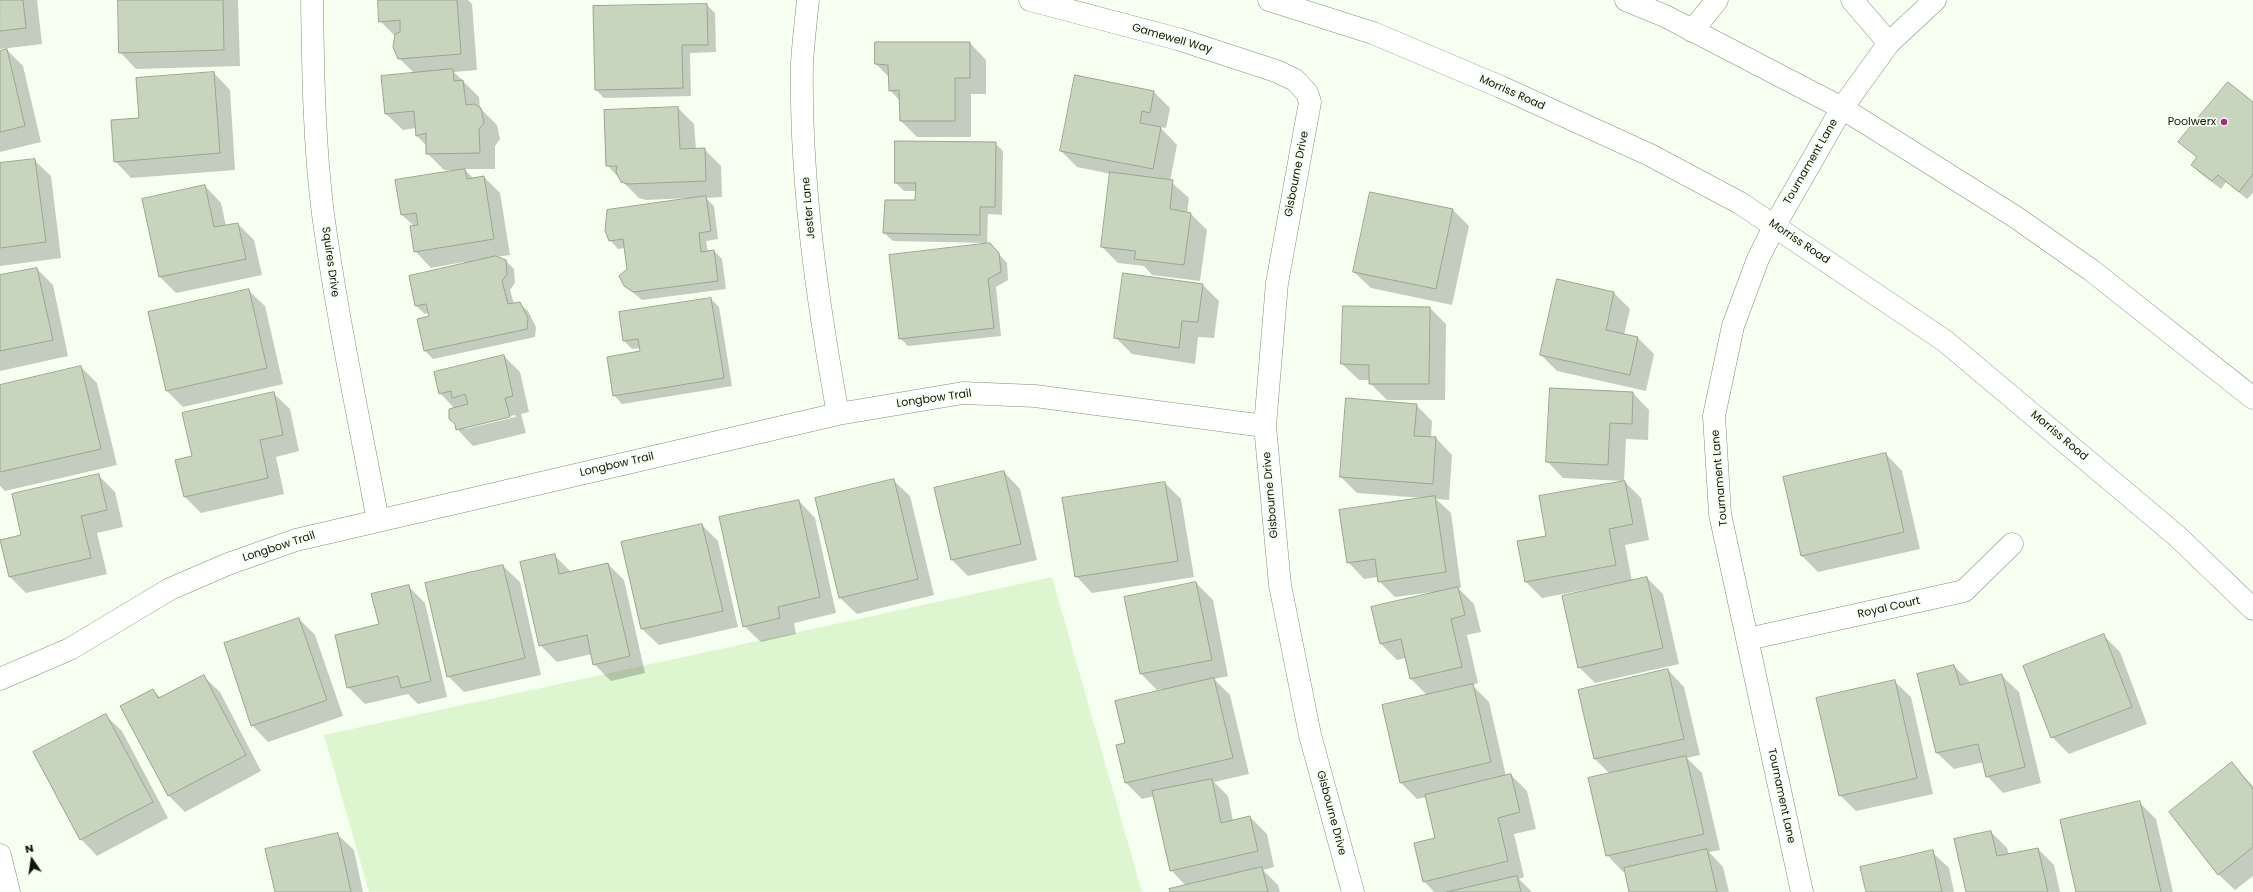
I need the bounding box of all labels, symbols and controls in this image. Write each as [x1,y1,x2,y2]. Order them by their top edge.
street label: Gamewell Way [1130,21,1214,57]
street label: Morriss Road [1477,73,1547,113]
place label: Poolwerx [2168,115,2216,129]
street label: Tournament Lane [1781,117,1841,207]
marker: Poolwerx [2219,117,2229,127]
street label: Gisbourne Drive [1282,130,1312,218]
street label: Jester Lane [800,176,818,240]
street label: Morriss Road [1766,217,1832,267]
street label: Squires Drive [319,226,341,298]
street label: Longbow Trail [896,387,972,411]
street label: Morriss Road [2028,408,2090,464]
street label: Tournament Lane [1709,429,1731,527]
street label: Longbow Trail [579,450,655,480]
street label: Gisbourne Drive [1261,451,1281,539]
street label: Longbow Trail [241,529,317,565]
street label: Royal Court [1856,594,1922,622]
street label: Tournament Lane [1764,747,1798,845]
street label: Gisbourne Drive [1313,769,1349,857]
north arrow [12,840,52,880]
text: N [23,840,35,857]

